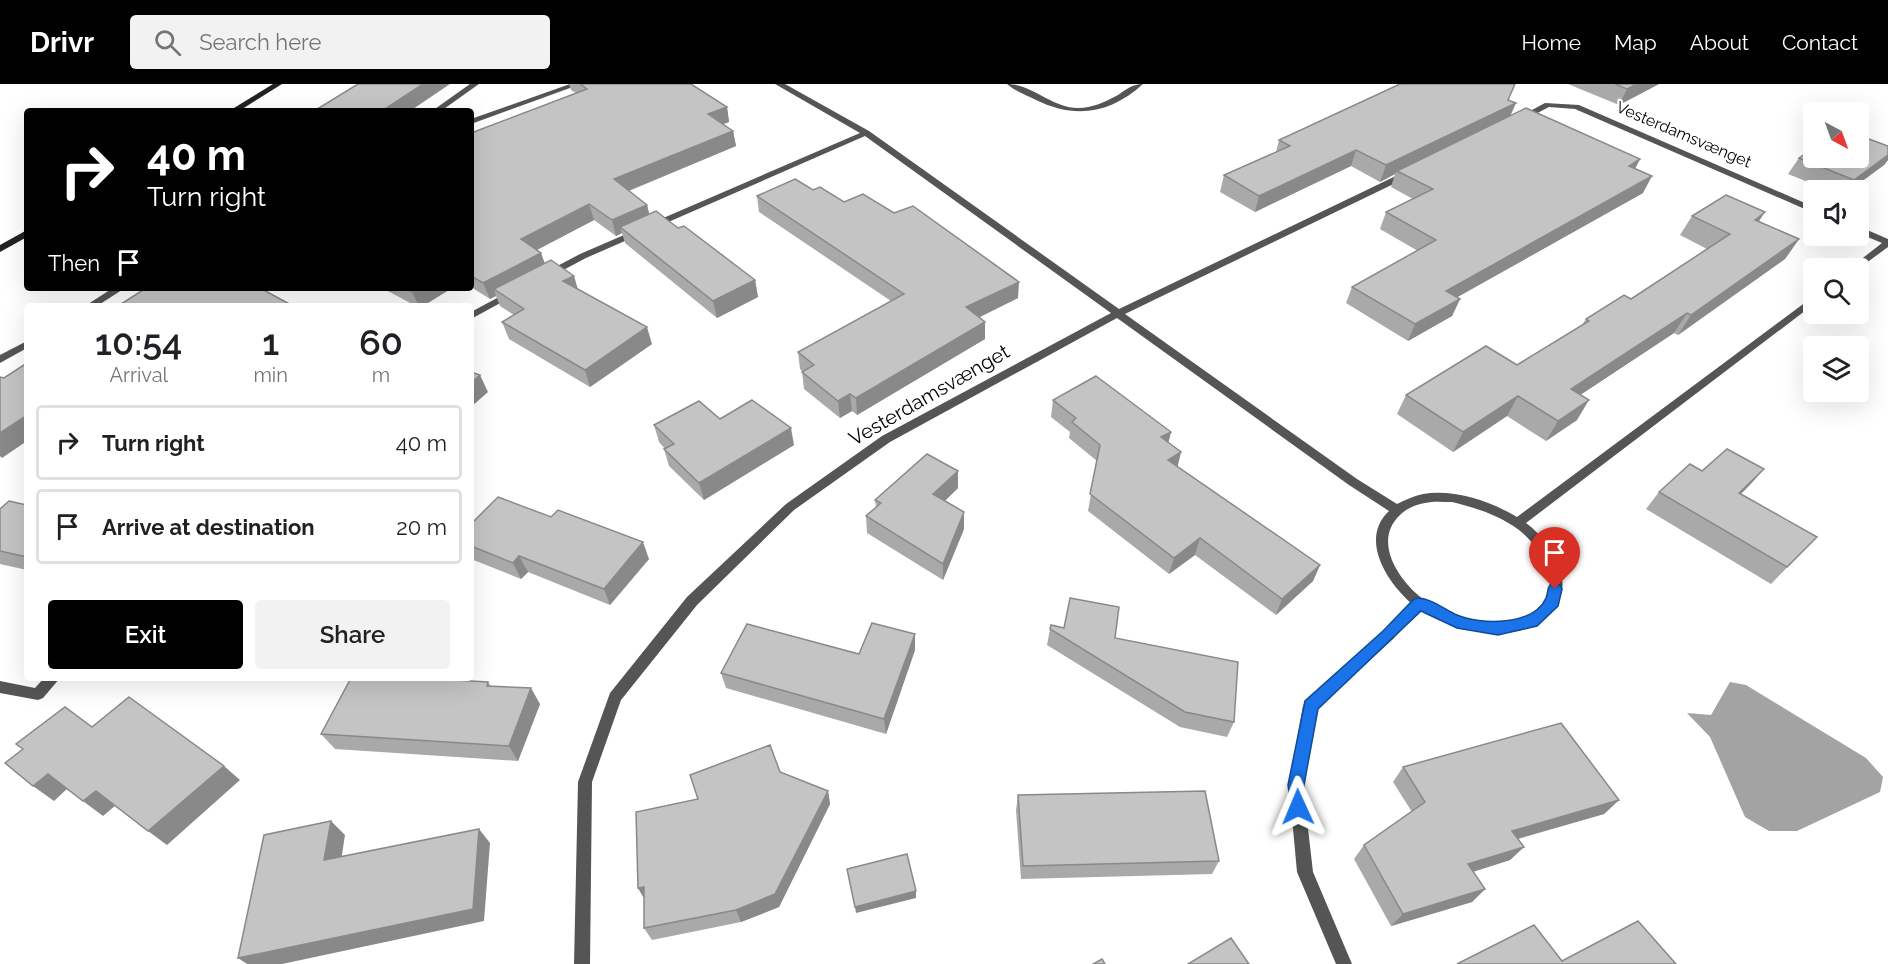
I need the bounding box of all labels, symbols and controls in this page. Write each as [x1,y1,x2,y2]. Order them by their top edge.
search box [130,15,550,69]
text: Drivr [30,26,94,59]
icon: search [151,26,184,59]
text: Search here [199,29,321,55]
text: Home [1522,30,1581,55]
text: Map [1614,30,1657,55]
text: About [1690,30,1749,55]
text: Contact [1782,30,1858,55]
street label: Vesterdamsvænget [1613,97,1755,172]
north arrow [1803,102,1869,168]
map controls [1803,102,1869,402]
text: 40 m [147,131,246,180]
icon: right [48,132,126,210]
button: sound [1803,180,1869,246]
text: Turn right [147,181,266,212]
icon: arrive [112,246,145,279]
text: Then [48,250,100,276]
button: search [1803,258,1869,324]
text: 10:54 [95,321,182,363]
text: 1 [262,321,279,363]
text: 60 [359,321,403,363]
button: layers [1803,336,1869,402]
street label: Vesterdamsvænget [845,339,1014,451]
text: Arrival [109,363,168,387]
text: min [253,363,288,387]
text: m [372,363,390,387]
icon: right [51,426,84,459]
text: Turn right [102,430,205,456]
text: 40 m [396,430,447,456]
icon: arrive [51,510,84,543]
text: Arrive at destination [102,514,315,540]
text: 20 m [396,514,447,540]
pin [1529,527,1580,589]
icon: arrive [1538,536,1571,569]
button: Exit [48,600,243,669]
button: Share [255,600,450,669]
position arrow [1266,775,1330,839]

